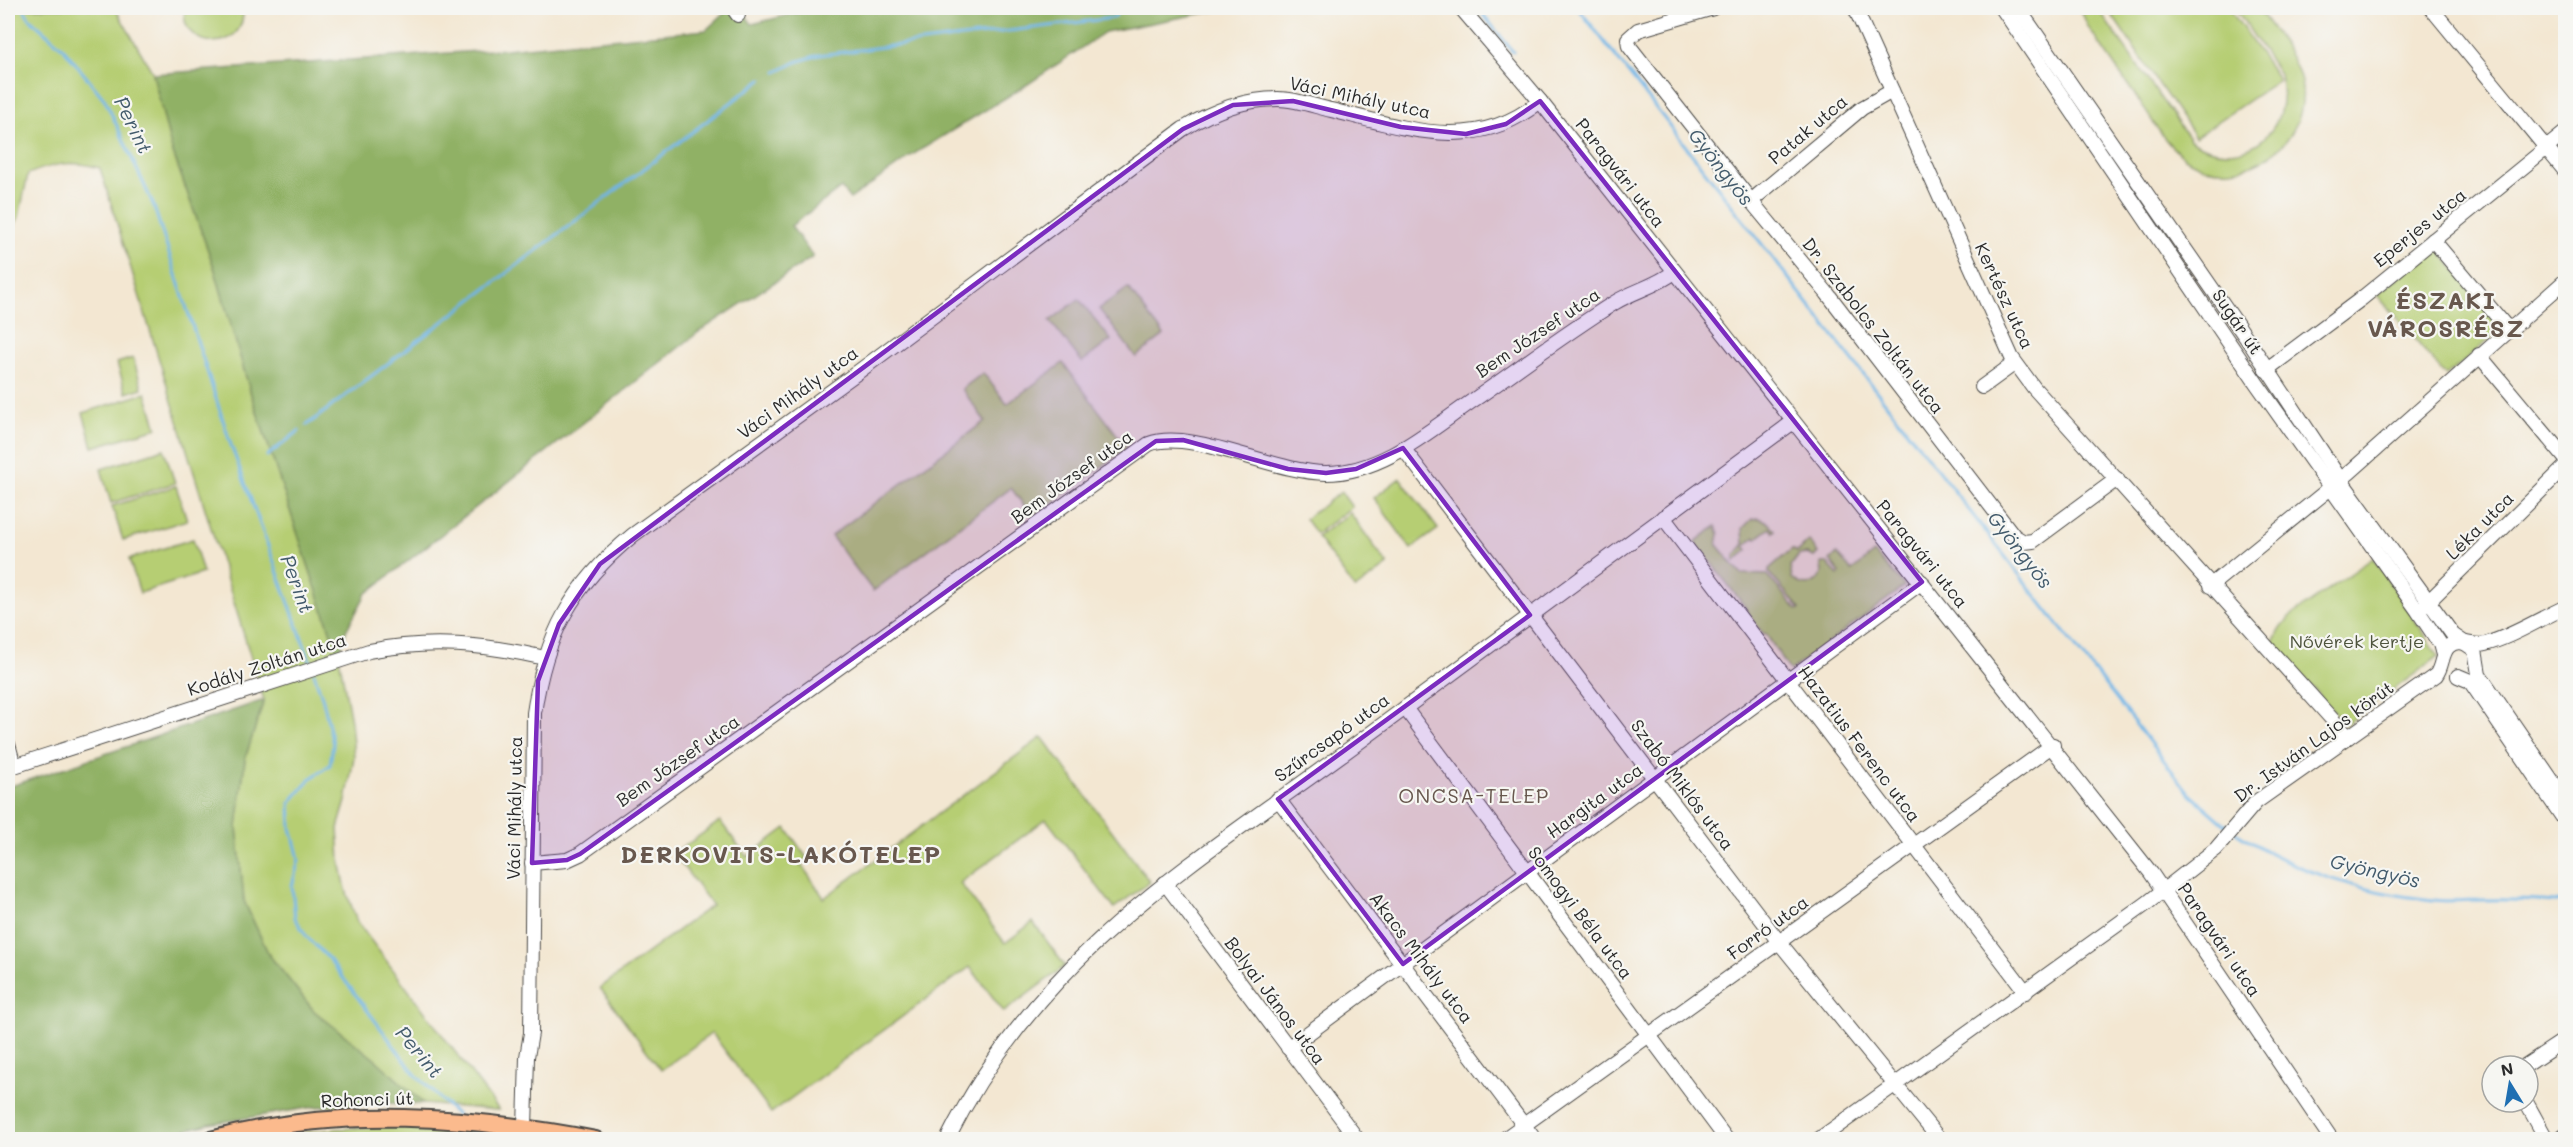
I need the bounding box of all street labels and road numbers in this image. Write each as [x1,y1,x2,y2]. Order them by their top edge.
street label: Váci Mihály utca [1287,70,1433,124]
street label: Patak utca [1763,89,1852,169]
street label: Paragvári utca [1570,113,1671,232]
street label: Eperjes utca [2368,182,2471,272]
street label: Dr. Szabolcs Zoltán utca [1797,232,1950,418]
street label: Kertész utca [1970,239,2040,353]
street label: Bem József utca [1471,282,1604,383]
street label: Sugár út [2207,284,2269,359]
street label: Váci Mihály utca [732,340,863,444]
street label: Bem József utca [1006,424,1137,529]
street label: Léka utca [2440,486,2518,564]
street label: Paragvári utca [1872,494,1974,613]
street label: Kodály Zoltán utca [184,627,349,701]
street label: Hazatius Ferenc utca [1793,660,1927,827]
street label: Dr. István Lajos körút [2229,675,2398,807]
street label: Szűrcsapó utca [1269,687,1394,787]
street label: Bem József utca [611,709,744,812]
street label: Szabó Miklós utca [1626,714,1740,855]
street label: Váci Mihály utca [501,736,527,880]
street label: Hargita utca [1541,757,1647,843]
street label: Somogyi Béla utca [1523,841,1639,984]
street label: Paragvári utca [2173,878,2267,1001]
street label: Akacs Mihály utca [1364,887,1479,1028]
street label: Forró utca [1722,890,1813,965]
street label: Bolyai János utca [1220,932,1332,1069]
street label: Rohonci út [320,1085,414,1113]

